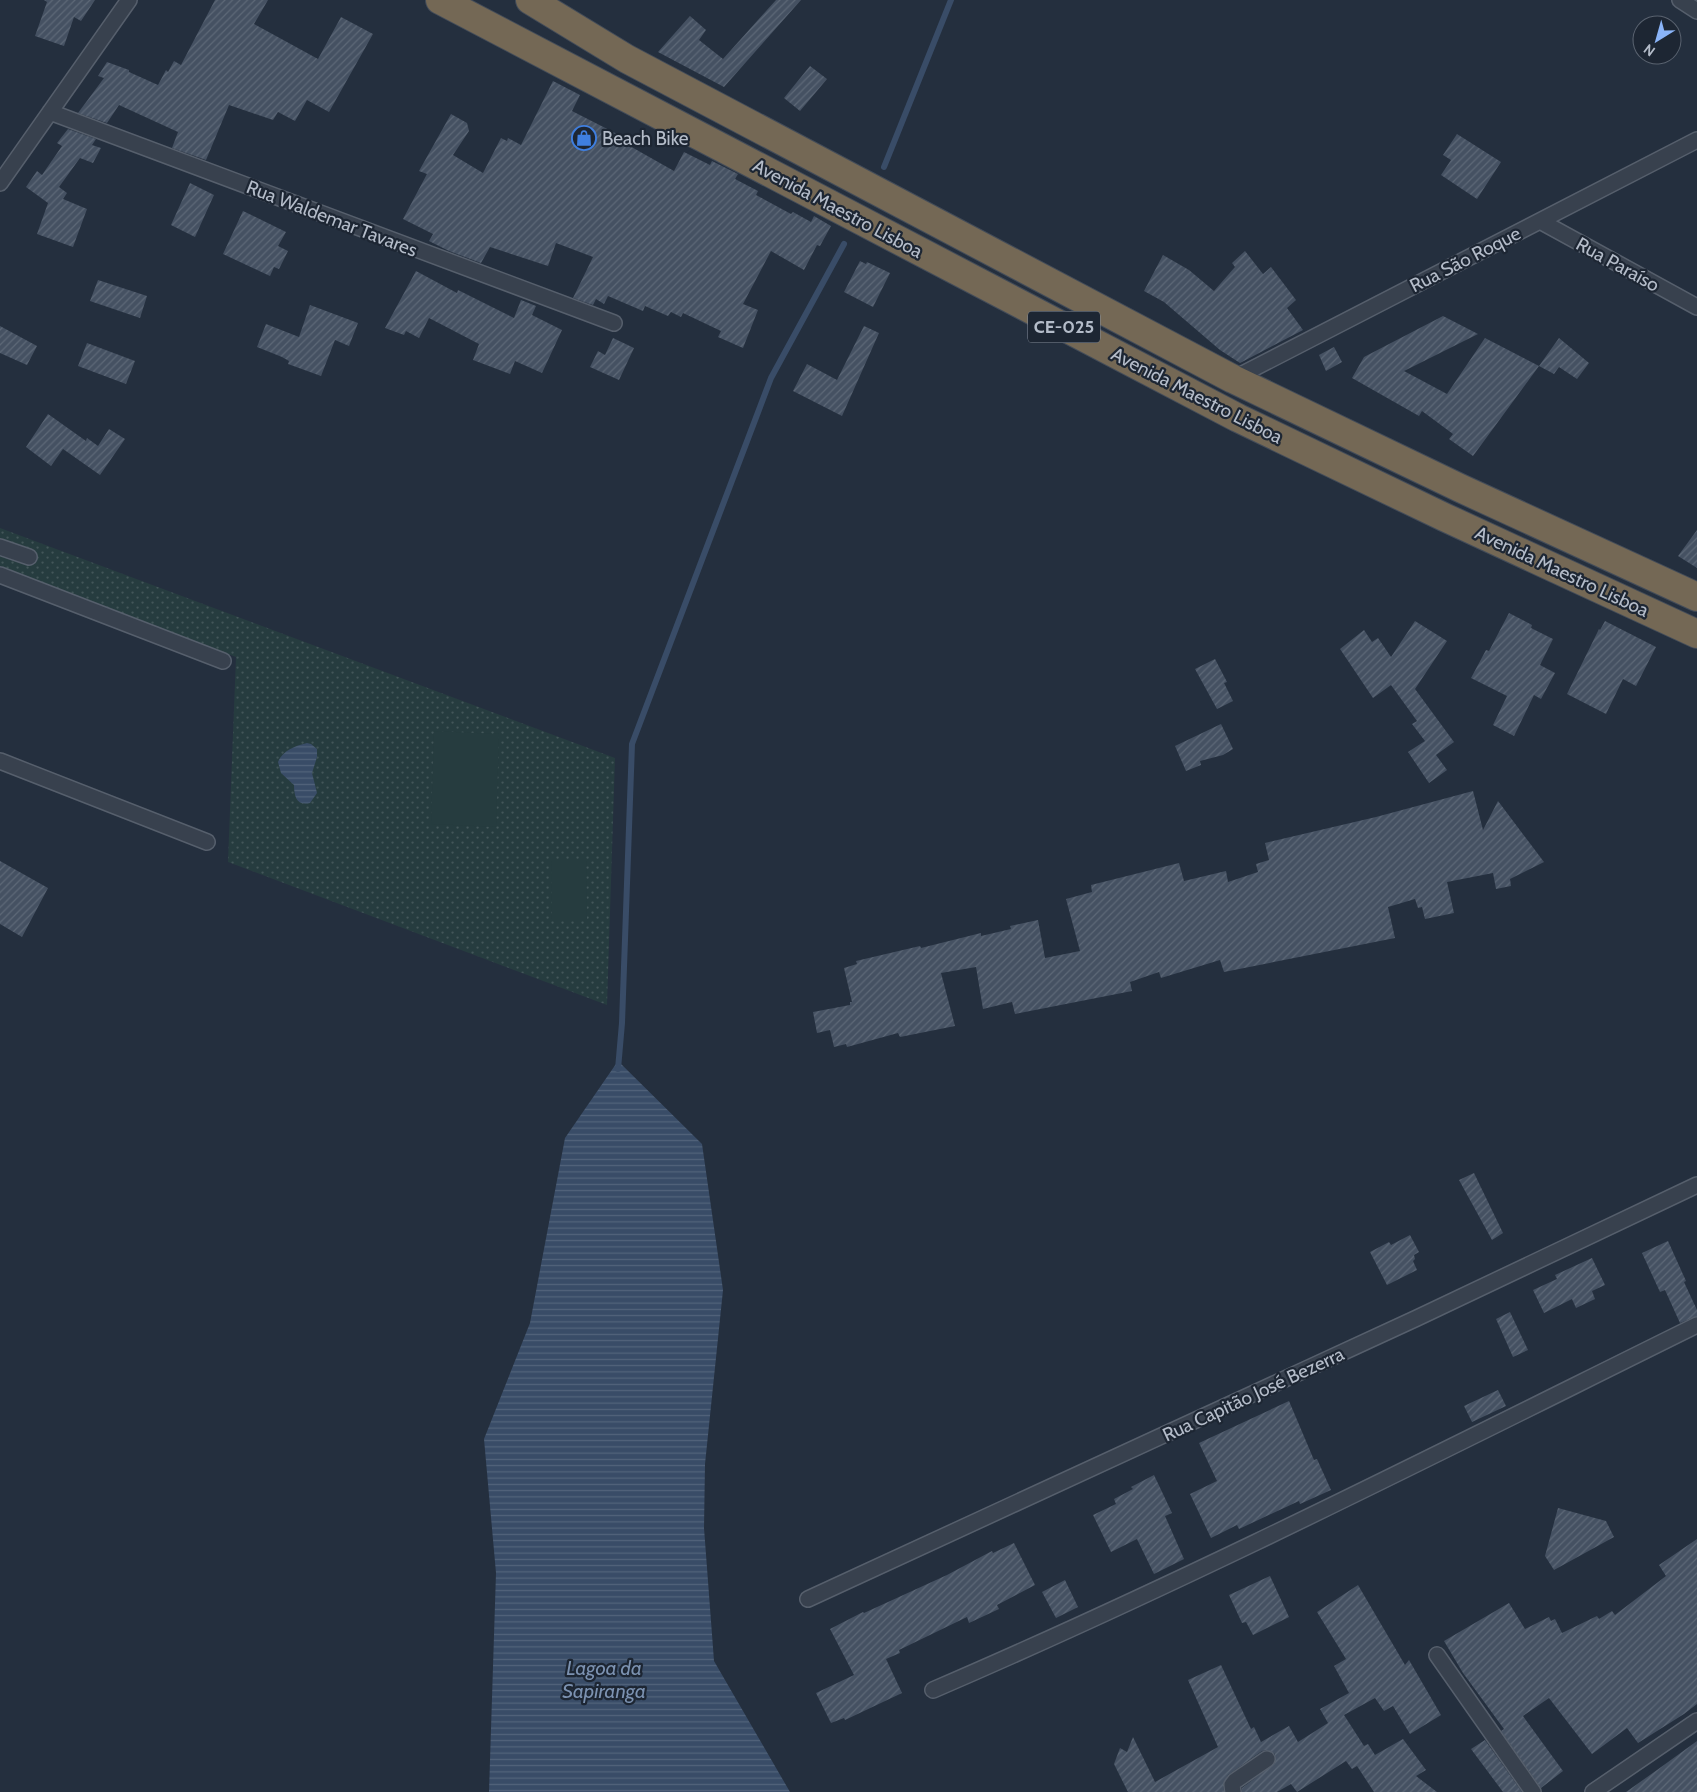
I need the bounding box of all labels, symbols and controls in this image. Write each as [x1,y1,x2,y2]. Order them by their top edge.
north arrow [1632,15,1682,65]
text: N [1640,40,1659,61]
shop icon: Beach Bike [571,125,597,151]
place label: Beach Bike [602,127,689,150]
street label: Avenida Maestro Lisboa [749,154,927,263]
street label: Rua Waldemar Tavares [243,175,421,262]
street label: Rua São Roque [1406,222,1525,297]
street label: Rua Paraíso [1572,232,1663,297]
road number: CE-025 [1028,312,1100,342]
street label: Avenida Maestro Lisboa [1107,342,1286,449]
street label: Avenida Maestro Lisboa [1471,521,1652,622]
street label: Rua Capitão José Bezerra [1159,1342,1348,1447]
water label: Lagoa da Sapiranga [562,1656,646,1703]

